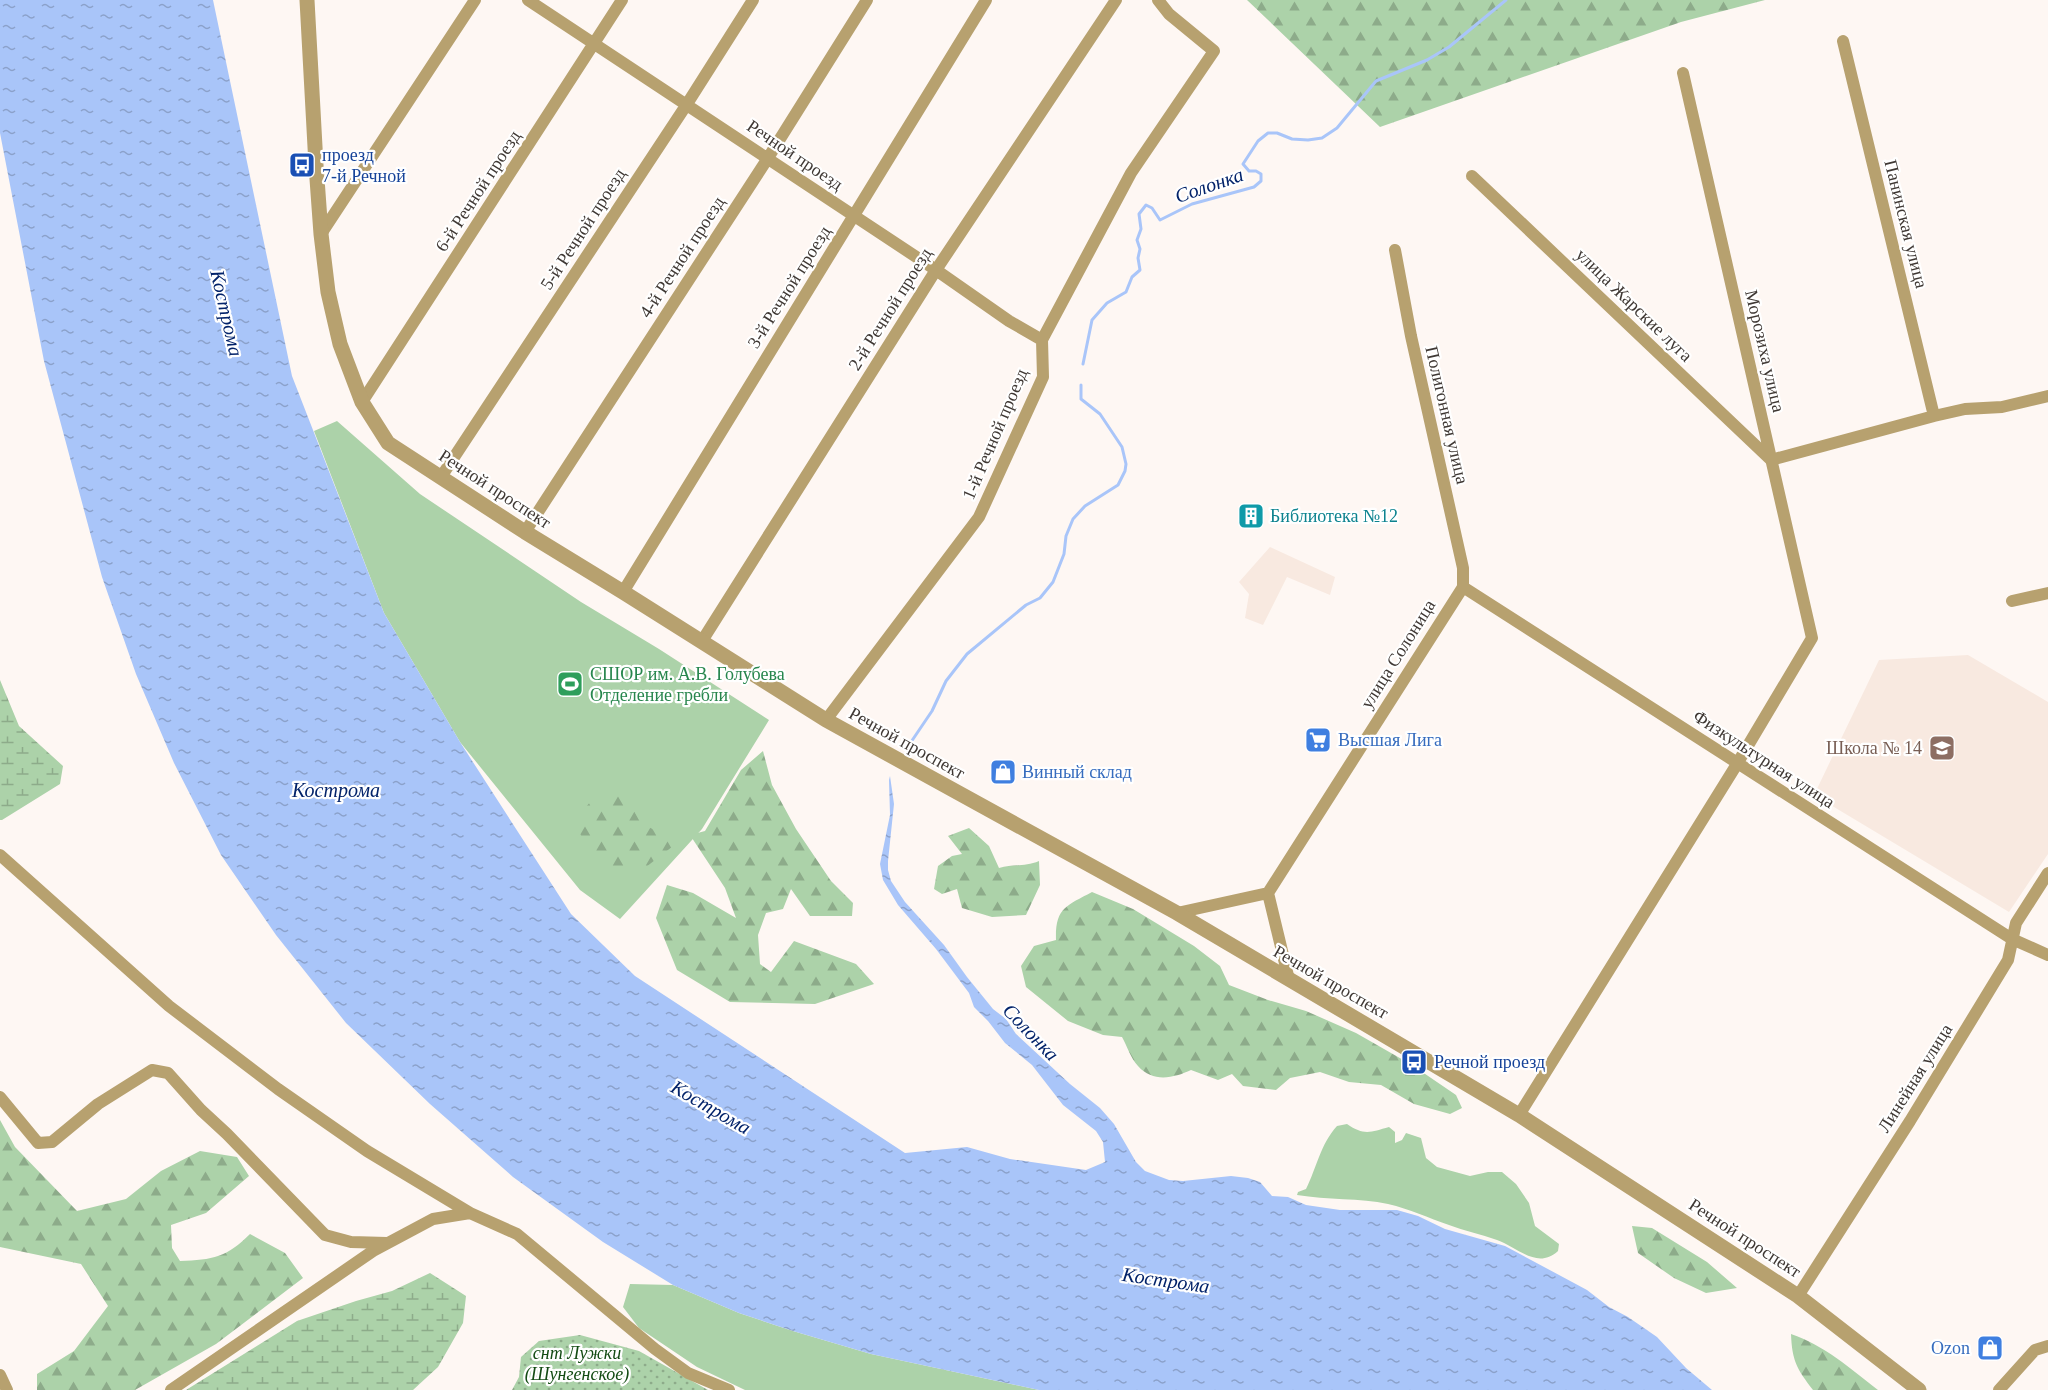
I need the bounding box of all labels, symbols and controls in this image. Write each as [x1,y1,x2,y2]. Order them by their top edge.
street label: Речной проезд [743,116,847,194]
street label: 6-й Речной проезд [431,127,525,255]
place label: проезд 7-й Речной [322,145,406,186]
bus stop icon: проезд 7-й Речной [287,150,317,180]
street label: Панинская улица [1880,158,1932,290]
water label: Солонка [1172,163,1246,207]
street label: 5-й Речной проезд [536,165,630,293]
street label: 4-й Речной проезд [635,193,729,321]
street label: 3-й Речной проезд [743,222,835,352]
street label: 2-й Речной проезд [844,244,936,374]
street label: улица Жарские луга [1572,244,1696,366]
water label: Кострома [205,267,248,358]
street label: Морозиха улица [1741,288,1789,414]
street label: Полигонная улица [1421,344,1473,486]
street label: 1-й Речной проезд [958,366,1032,502]
street label: Речной проспект [435,445,555,533]
building icon: Библиотека №12 [1236,501,1266,531]
place label: Библиотека №12 [1270,506,1398,526]
street label: улица Солоница [1357,596,1439,712]
place label: СШОР им. А.В. Голубева Отделение гребли [590,664,785,705]
sports icon: СШОР им. А.В. Голубева Отделение гребли [555,669,585,699]
street label: Речной проспект [846,703,968,783]
street label: Физкультурная улица [1690,706,1838,812]
supermarket icon: Высшая Лига [1303,725,1333,755]
place label: Высшая Лига [1338,730,1442,750]
school or university icon: Школа № 14 [1927,733,1957,763]
place label: Школа № 14 [1826,738,1922,758]
shop icon: Винный склад [988,757,1018,787]
place label: Винный склад [1022,762,1132,782]
water label: Кострома [291,779,380,802]
street label: Речной проспект [1270,941,1392,1023]
water label: Солонка [999,999,1063,1065]
street label: Линейная улица [1874,1020,1956,1136]
bus stop icon: Речной проезд [1399,1047,1429,1077]
place label: Речной проезд [1434,1052,1545,1072]
water label: Кострома [666,1075,755,1139]
street label: Речной проспект [1685,1194,1805,1282]
water label: Кострома [1120,1263,1211,1298]
shop icon: Ozon [1975,1333,2005,1363]
place label: Ozon [1931,1338,1970,1358]
park label: снт Лужки (Шунгенское) [525,1343,629,1385]

